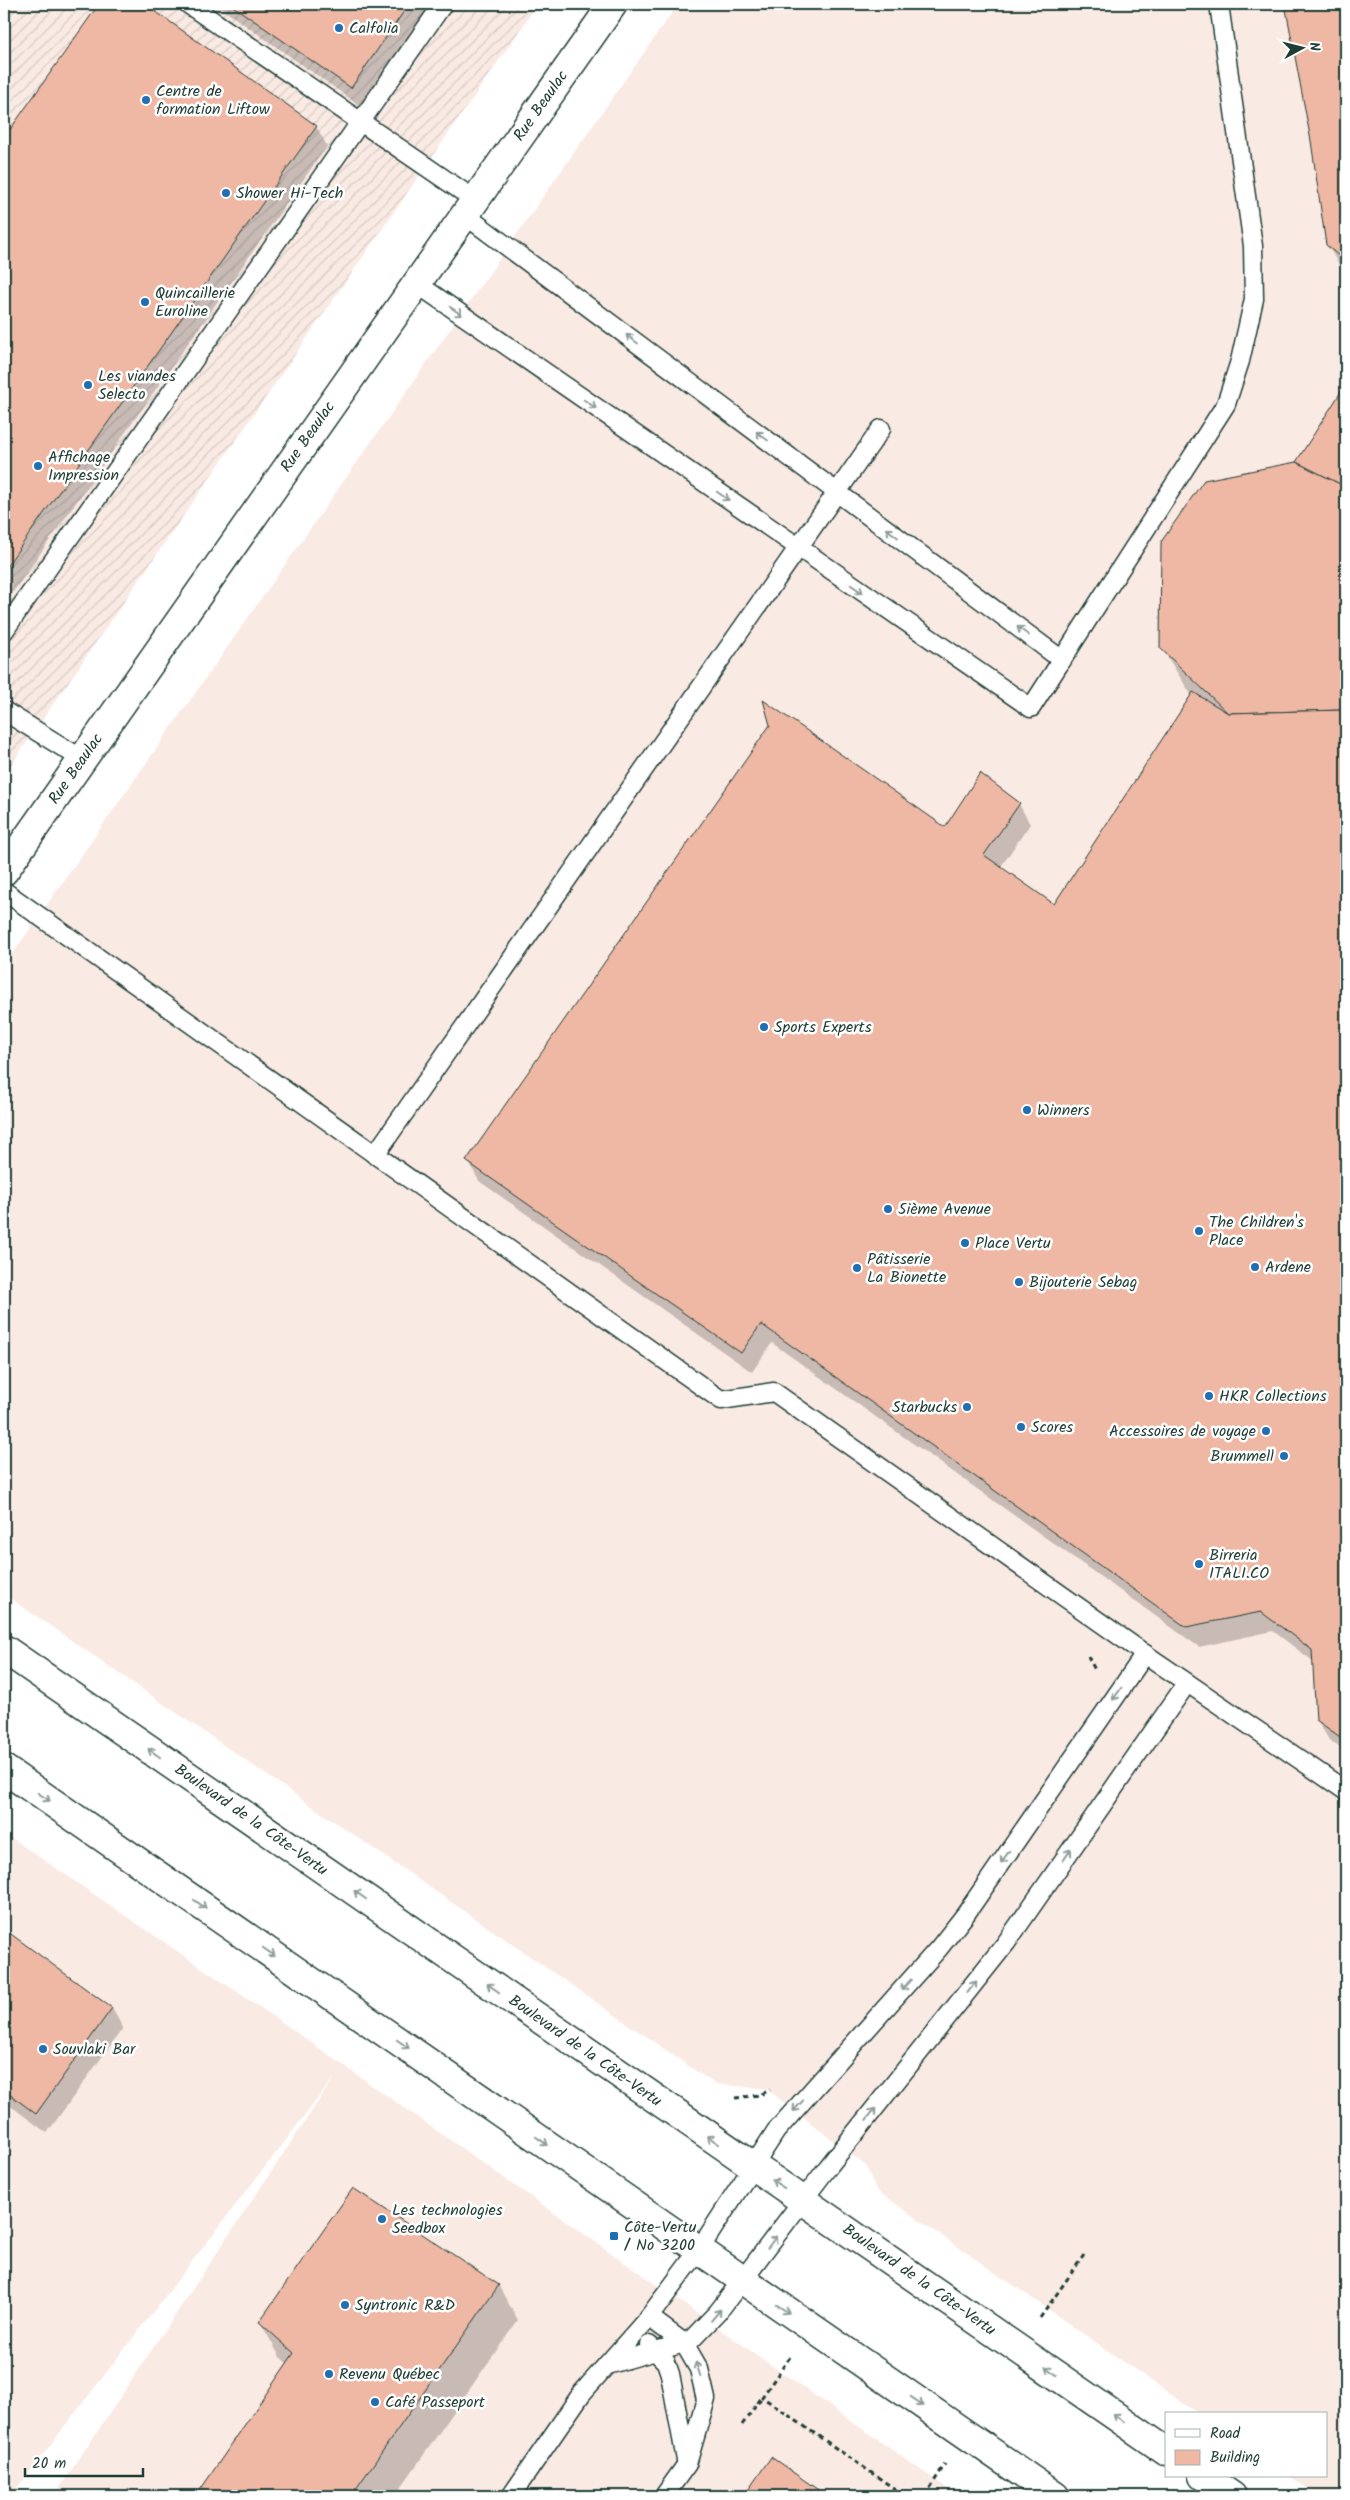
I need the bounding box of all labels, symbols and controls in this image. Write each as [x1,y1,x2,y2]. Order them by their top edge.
place label: Calfolia [349,16,399,41]
marker: Calfolia [333,22,345,34]
north arrow [1278,22,1328,72]
text: N [1302,41,1325,52]
street label: Rue Beaulac [507,65,575,147]
place label: Centre de formation Liftow [156,79,270,122]
marker: Centre de formation Liftow [140,94,152,106]
place label: Shower Hi-Tech [236,181,343,206]
marker: Shower Hi-Tech [220,187,232,199]
place label: Quincaillerie Euroline [155,281,235,324]
marker: Quincaillerie Euroline [139,296,151,308]
one-way arrow [449,306,463,316]
one-way arrow [626,334,639,345]
place label: Les viandes Selecto [98,364,176,407]
marker: Les viandes Selecto [82,379,94,391]
street label: Rue Beaulac [274,396,342,478]
one-way arrow [583,399,597,409]
one-way arrow [756,431,769,442]
place label: Affichage Impression [48,445,119,488]
marker: Affichage Impression [32,460,44,472]
one-way arrow [716,491,730,501]
one-way arrow [886,528,899,539]
one-way arrow [850,584,864,594]
one-way arrow [1017,625,1030,636]
street label: Rue Beaulac [42,728,110,810]
place label: Sports Experts [774,1015,872,1040]
marker: Sports Experts [758,1021,770,1033]
place label: Winners [1037,1098,1090,1123]
marker: Winners [1021,1104,1033,1116]
place label: 5ième Avenue [898,1197,991,1222]
marker: 5ième Avenue [882,1203,894,1215]
place label: The Children's Place [1209,1210,1304,1253]
marker: The Children's Place [1193,1225,1205,1237]
place label: Place Vertu [975,1231,1051,1256]
marker: Place Vertu [959,1237,971,1249]
place label: Pâtisserie La Bionette [867,1247,946,1290]
place label: Ardene [1265,1255,1311,1280]
marker: Ardene [1249,1261,1261,1273]
marker: Pâtisserie La Bionette [851,1262,863,1274]
place label: Bijouterie Sebag [1029,1270,1137,1295]
marker: Bijouterie Sebag [1013,1276,1025,1288]
place label: HKR Collections [1219,1384,1327,1409]
marker: HKR Collections [1203,1390,1215,1402]
place label: Starbucks [892,1395,957,1420]
marker: Starbucks [961,1401,973,1413]
place label: Scores [1031,1415,1073,1440]
place label: Accessoires de voyage [1109,1419,1256,1444]
marker: Scores [1015,1421,1027,1433]
marker: Accessoires de voyage [1260,1425,1272,1437]
place label: Brummell [1210,1444,1274,1469]
marker: Brummell [1278,1450,1290,1462]
place label: Birreria ITALI.CO [1209,1543,1269,1586]
marker: Birreria ITALI.CO [1193,1558,1205,1570]
one-way arrow [1112,1687,1122,1701]
one-way arrow [147,1748,161,1758]
street label: Boulevard de la Côte-Vertu [169,1758,333,1883]
one-way arrow [37,1792,51,1802]
one-way arrow [1062,1848,1072,1862]
one-way arrow [1000,1850,1010,1864]
one-way arrow [353,1890,367,1900]
one-way arrow [193,1899,207,1909]
one-way arrow [262,1947,276,1957]
one-way arrow [900,1979,912,1992]
one-way arrow [967,1981,978,1994]
one-way arrow [487,1983,501,1993]
street label: Boulevard de la Côte-Vertu [503,1989,667,2114]
place label: Souvlaki Bar [53,2037,137,2062]
one-way arrow [396,2039,410,2049]
marker: Souvlaki Bar [37,2043,49,2055]
one-way arrow [792,2100,804,2113]
one-way arrow [865,2107,876,2120]
one-way arrow [707,2135,721,2145]
one-way arrow [535,2136,549,2146]
one-way arrow [772,2179,786,2189]
place label: Les technologies Seedbox [392,2198,503,2241]
marker: Les technologies Seedbox [376,2213,388,2225]
place label: Côte-Vertu / No 3200 [624,2215,697,2258]
street label: Boulevard de la Côte-Vertu [837,2218,1001,2343]
marker: Côte-Vertu / No 3200 [608,2230,620,2242]
one-way arrow [767,2235,777,2249]
place label: Syntronic R&D [355,2293,455,2318]
marker: Syntronic R&D [339,2299,351,2311]
one-way arrow [776,2304,790,2314]
one-way arrow [710,2308,722,2321]
place label: Revenu Québec [339,2362,440,2387]
one-way arrow [693,2362,703,2378]
one-way arrow [1045,2366,1059,2376]
marker: Revenu Québec [323,2368,335,2380]
place label: Café Passeport [385,2390,486,2415]
marker: Café Passeport [369,2396,381,2408]
one-way arrow [910,2396,924,2406]
legend [1165,2412,1328,2478]
one-way arrow [1112,2413,1126,2423]
text: Road [1210,2422,1241,2446]
scale bar [25,2445,142,2477]
text: Building [1210,2446,1260,2470]
text: 20 m [32,2452,66,2476]

